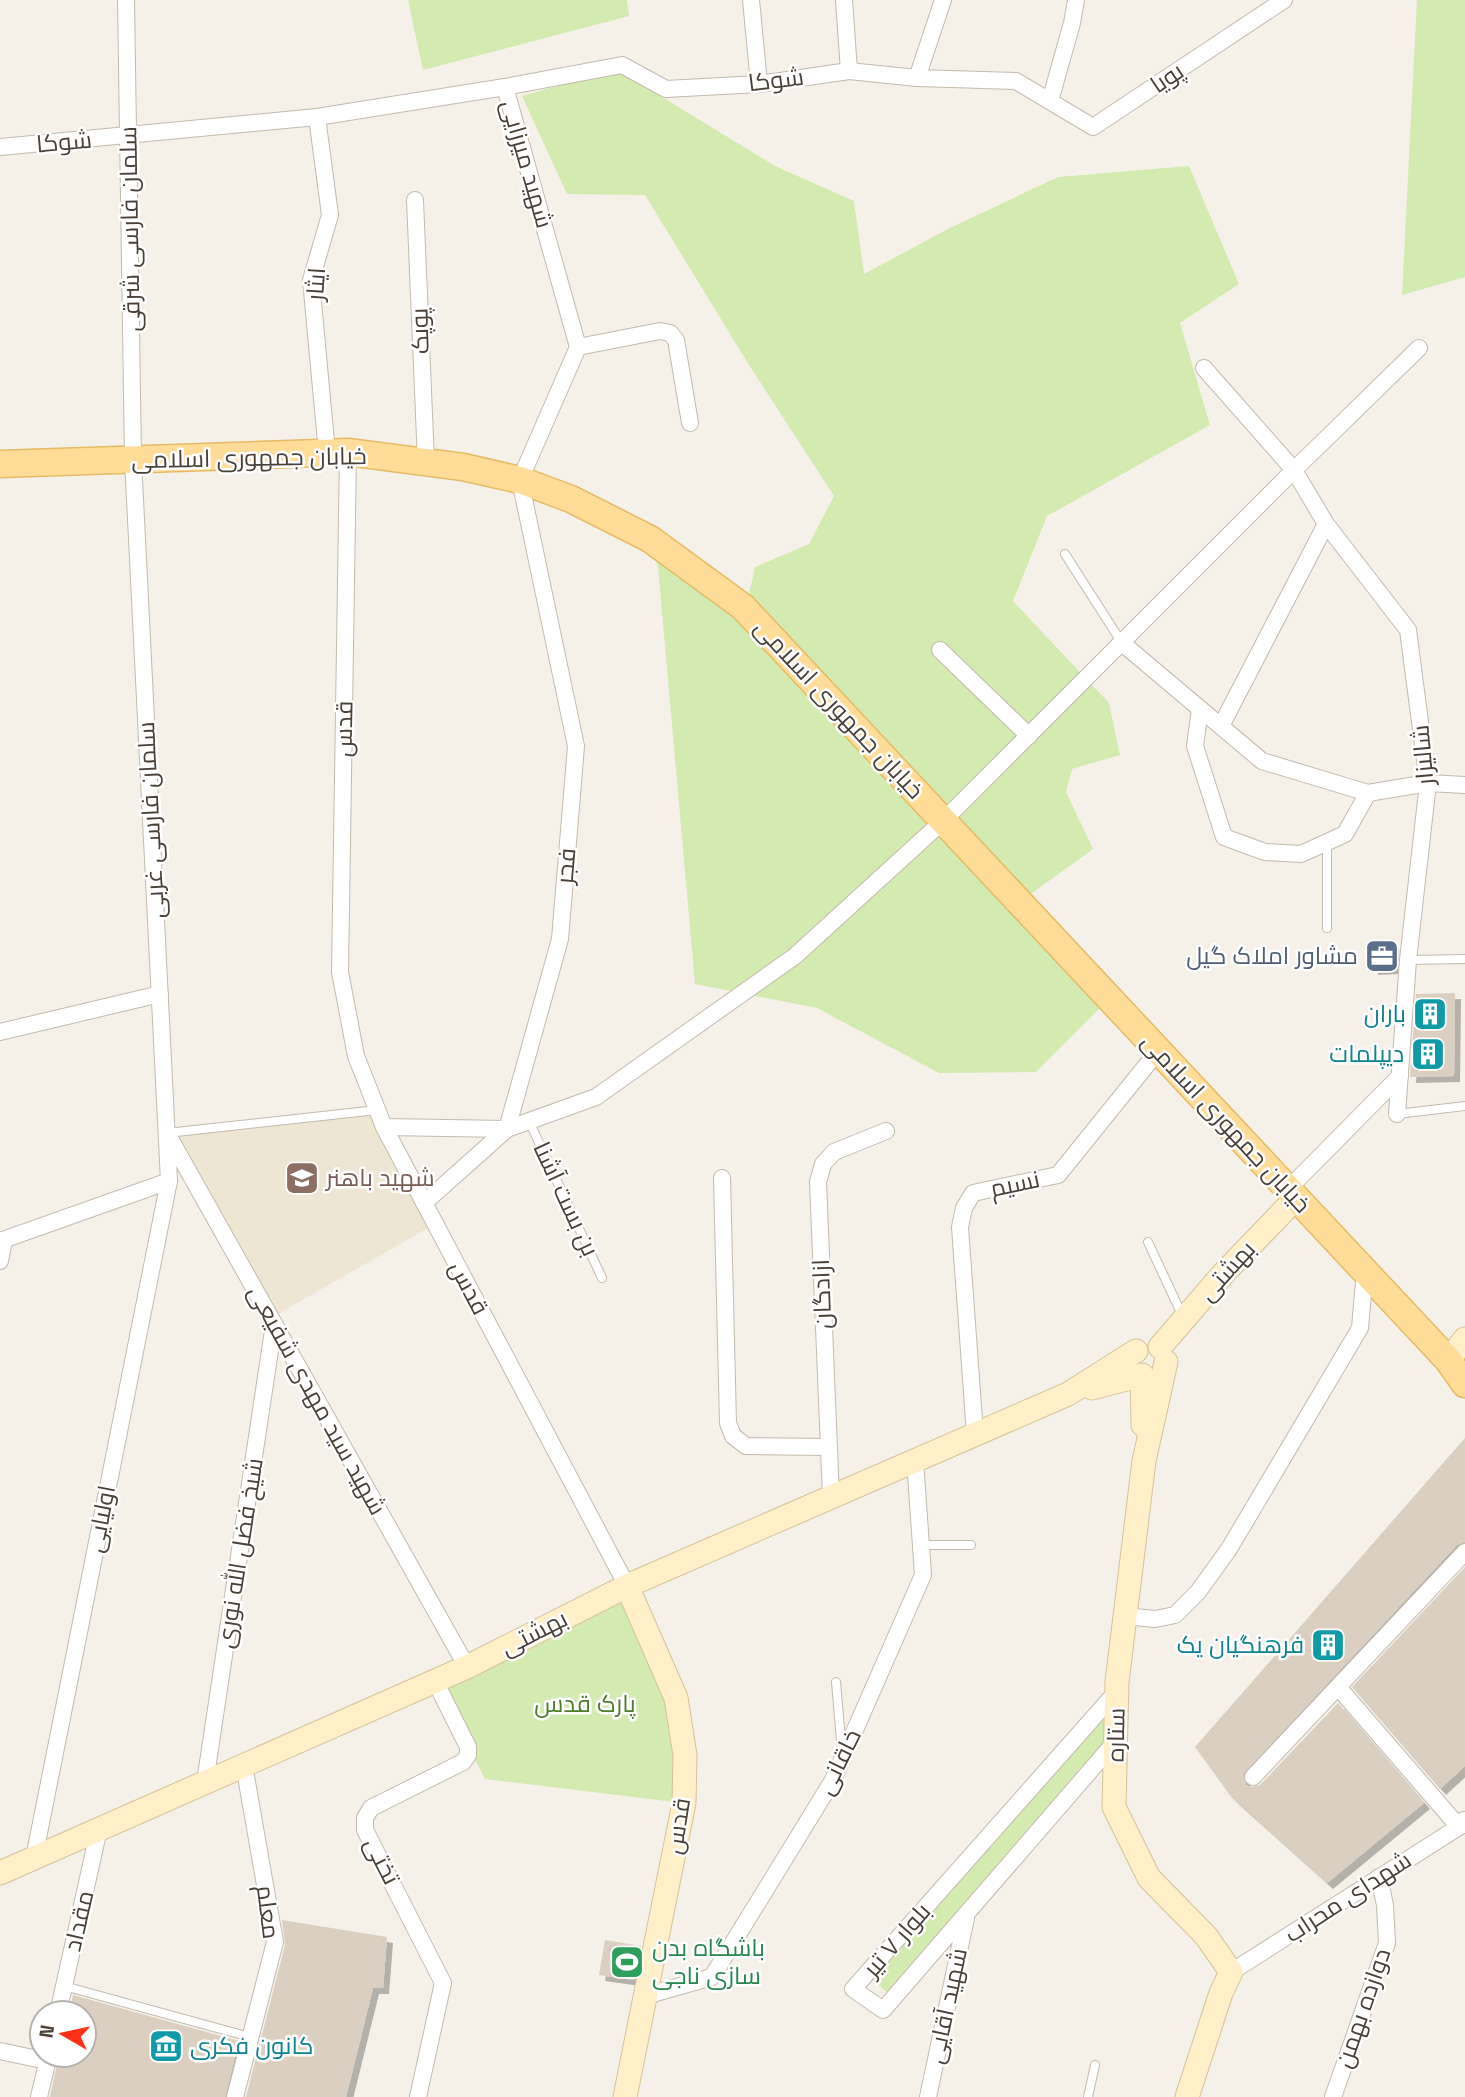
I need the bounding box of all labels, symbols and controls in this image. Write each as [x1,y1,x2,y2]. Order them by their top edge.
street label: پویا [1144,55,1190,101]
street label: شوکا [746,61,806,98]
street label: شهید میرزایی [494,96,561,231]
street label: شوکا [35,124,93,159]
street label: سلمان فارسی شرقی [112,126,147,332]
street label: ایثار [299,266,332,304]
street label: پوپک [403,307,437,355]
street label: خیابان جمهوری اسلامی [131,440,367,475]
street label: خیابان جمهوری اسلامی [748,612,931,805]
street label: قدس [328,700,359,757]
street label: سلمان فارسی غربی [130,721,171,919]
street label: شالیزار [1404,724,1441,789]
street label: فجر [548,847,583,887]
office icon: مشاور املاک گیل [1363,937,1401,975]
place label: مشاور املاک گیل [1186,940,1358,971]
building icon: باران [1411,995,1449,1033]
place label: باران [1364,998,1406,1029]
street label: خیابان جمهوری اسلامی [1135,1026,1318,1219]
building icon: دیپلمات [1409,1035,1447,1073]
place label: دیپلمات [1329,1038,1404,1069]
street label: بن بست آشنا [526,1137,606,1261]
school or university icon: شهید باهنر [283,1159,321,1197]
place label: شهید باهنر [324,1162,435,1193]
street label: نسیم [987,1163,1043,1205]
street label: بهشتی [1191,1234,1262,1307]
street label: قدس [442,1256,496,1320]
street label: ازادگان [805,1258,838,1330]
street label: شهید سید مهدی شفیعی [241,1279,394,1520]
street label: شیخ فضل الله نوری [209,1456,271,1650]
street label: اولیایی [79,1483,122,1555]
street label: بهشتی [495,1603,573,1663]
building icon: فرهنگیان یک [1309,1626,1347,1664]
place label: فرهنگیان یک [1177,1629,1304,1660]
park label: پارک قدس [534,1688,636,1720]
street label: ستاره [1100,1708,1131,1762]
street label: خاقانی [809,1724,868,1800]
street label: قدس [658,1796,697,1856]
street label: تختی [357,1832,408,1890]
street label: شهدای محراب [1278,1844,1417,1949]
street label: معلم [249,1883,287,1941]
street label: مقداد [56,1887,101,1954]
street label: بلوار ۷ تیر [855,1896,937,1985]
place label: باشگاه بدن سازی ناجی [652,1932,765,1991]
sports icon: باشگاه بدن سازی ناجی [608,1943,646,1981]
street label: دوازده بهمن [1328,1944,1397,2072]
street label: شهید آقایی [919,1945,974,2067]
north arrow [28,1999,98,2069]
text: N [33,2023,60,2040]
museum icon: کانون فکری [147,2027,185,2065]
place label: کانون فکری [190,2030,314,2061]

